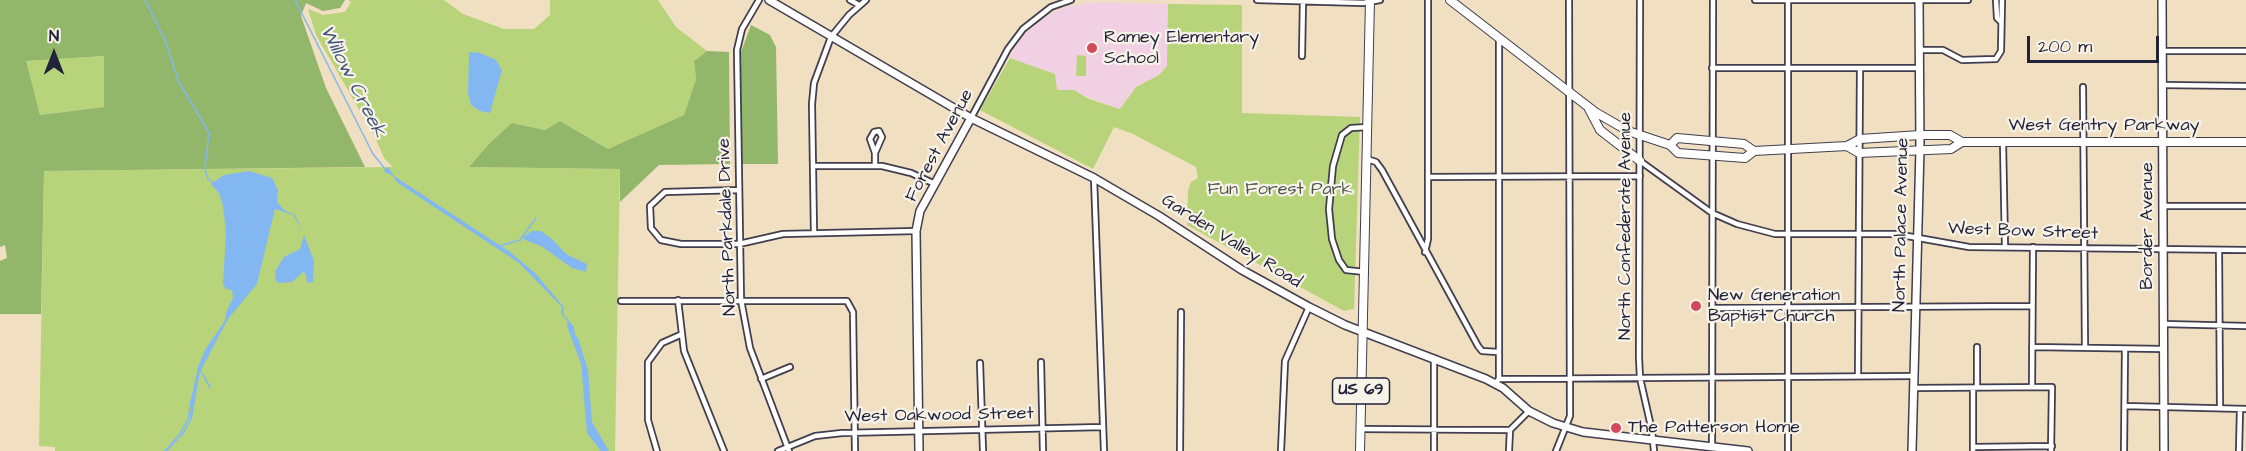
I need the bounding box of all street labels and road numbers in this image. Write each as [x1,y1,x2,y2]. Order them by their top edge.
street label: Forest Avenue [901,86,979,206]
street label: North Confederate Avenue [1615,112,1637,340]
street label: West Gentry Parkway [2009,115,2199,137]
street label: North Parkdale Drive [714,138,742,316]
street label: North Palace Avenue [1890,138,1914,312]
street label: Border Avenue [2137,162,2159,290]
street label: Garden Valley Road [1157,190,1305,294]
street label: West Bow Street [1947,219,2099,245]
road number: US 69 [1332,378,1390,404]
street label: West Oakwood Street [844,404,1034,428]

